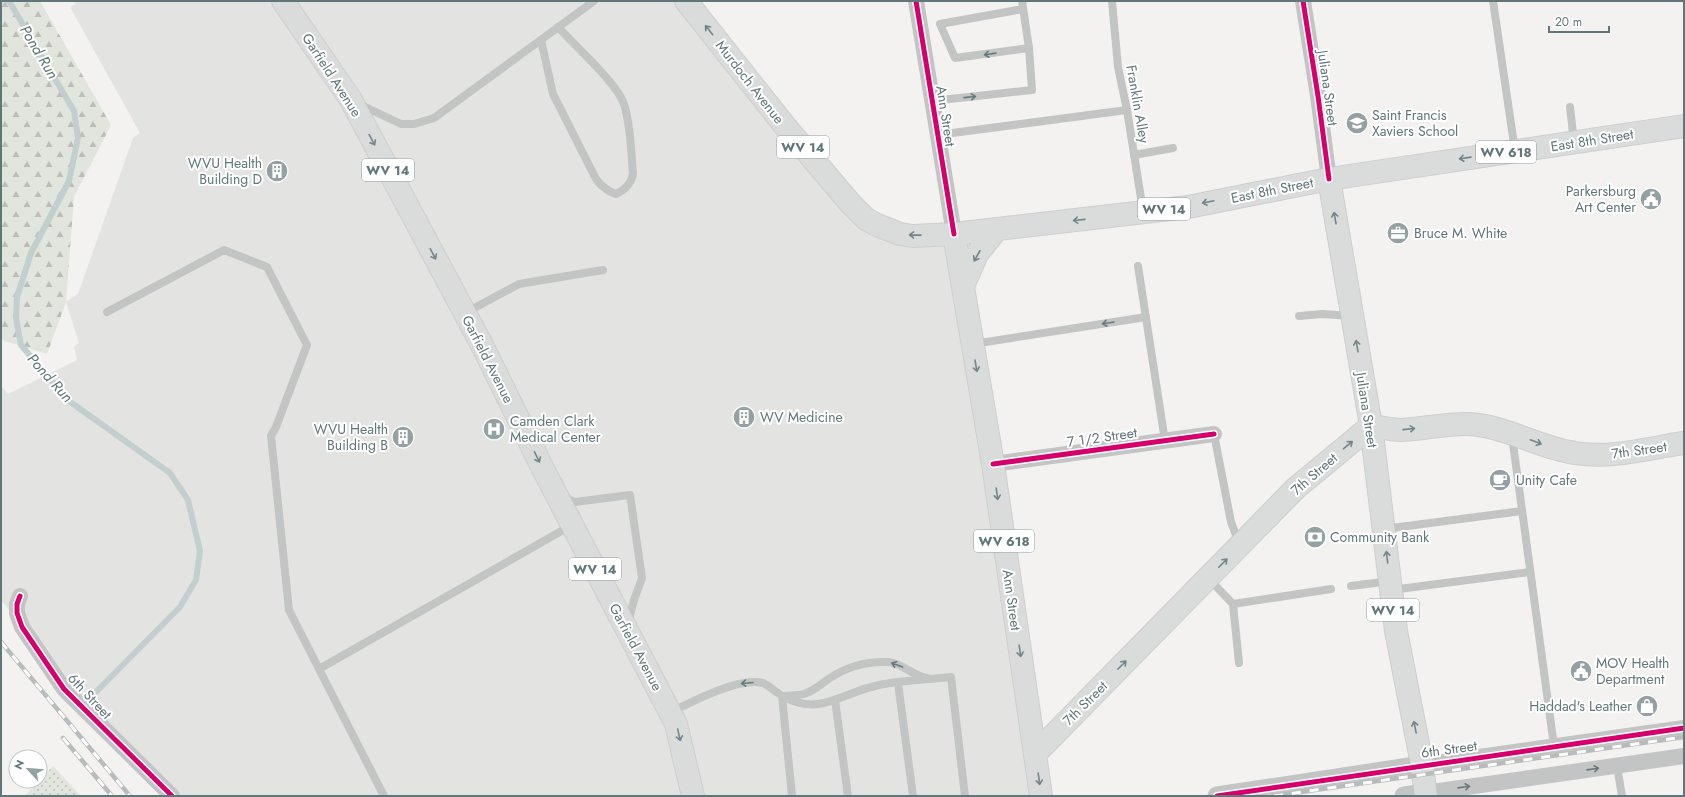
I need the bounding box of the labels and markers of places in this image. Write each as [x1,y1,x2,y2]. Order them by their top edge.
place label: Saint Francis Xaviers School [1372,105,1458,141]
school or university icon: Saint Francis Xaviers School [1344,110,1370,136]
place label: WVU Health Building D [188,153,262,189]
building icon: WVU Health Building D [264,158,290,184]
place label: Parkersburg Art Center [1566,181,1636,217]
public building icon: Parkersburg Art Center [1638,186,1664,212]
office icon: Bruce M. White [1385,220,1411,246]
place label: Bruce M. White [1414,223,1507,243]
building icon: WV Medicine [731,404,757,430]
place label: WV Medicine [760,407,843,427]
place label: Camden Clark Medical Center [510,411,601,447]
hospital icon: Camden Clark Medical Center [481,416,507,442]
place label: WVU Health Building B [314,419,388,455]
building icon: WVU Health Building B [390,424,416,450]
cafe icon: Unity Cafe [1487,467,1513,493]
place label: Unity Cafe [1516,470,1577,490]
bank icon: Community Bank [1302,524,1328,550]
place label: Community Bank [1330,527,1430,547]
place label: MOV Health Department [1596,653,1669,689]
public building icon: MOV Health Department [1568,658,1594,684]
shop icon: Haddad's Leather [1634,693,1660,719]
place label: Haddad's Leather [1529,696,1632,716]

